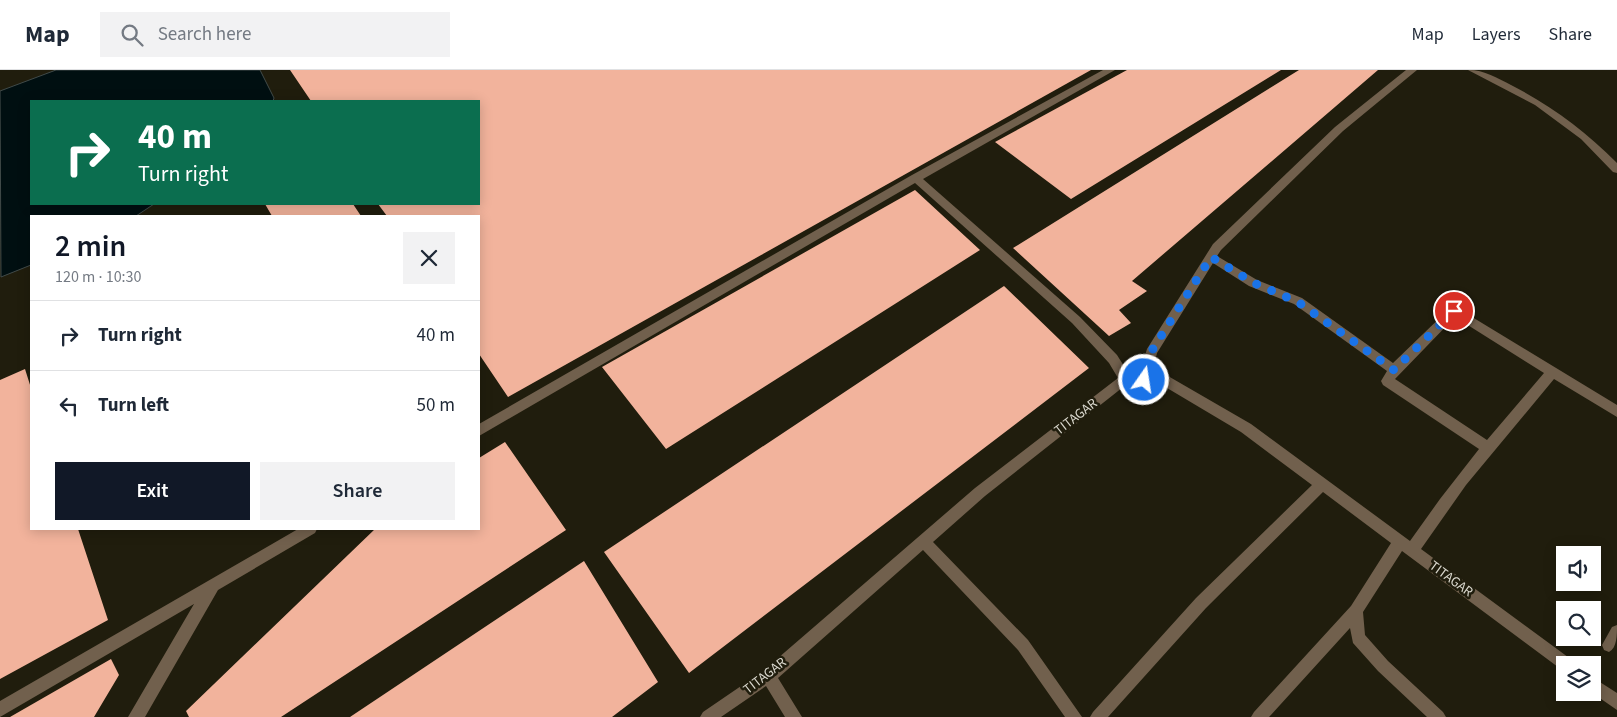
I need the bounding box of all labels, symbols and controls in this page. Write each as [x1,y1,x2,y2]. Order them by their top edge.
search box [100,12,450,57]
text: Map [25,17,70,52]
icon: search [118,21,146,49]
text: Search here [158,21,251,48]
text: Map [1412,22,1444,47]
text: Layers [1472,22,1521,47]
text: Share [1549,22,1592,47]
text: 40 m [138,112,212,162]
icon: right [55,120,120,185]
text: Turn right [138,158,228,190]
text: 2 min [55,225,126,268]
button: close [403,232,455,284]
text: 120 m · 10:30 [55,266,142,288]
pin [1433,290,1475,332]
icon: arrive [1440,297,1468,325]
icon: right [55,322,83,350]
text: Turn right [98,322,182,349]
text: 40 m [417,322,455,349]
position arrow [1117,353,1169,405]
icon: left [55,392,83,420]
text: Turn left [98,392,169,419]
text: 50 m [417,392,455,419]
street label: TITAGAR [1050,394,1102,440]
button: Exit [55,462,250,520]
button: Share [260,462,455,520]
map controls [1556,546,1601,701]
button: sound [1556,546,1601,591]
street label: TITAGAR [1425,556,1477,602]
button: search [1556,601,1601,646]
street label: TITAGAR [739,653,791,699]
button: layers [1556,656,1601,701]

